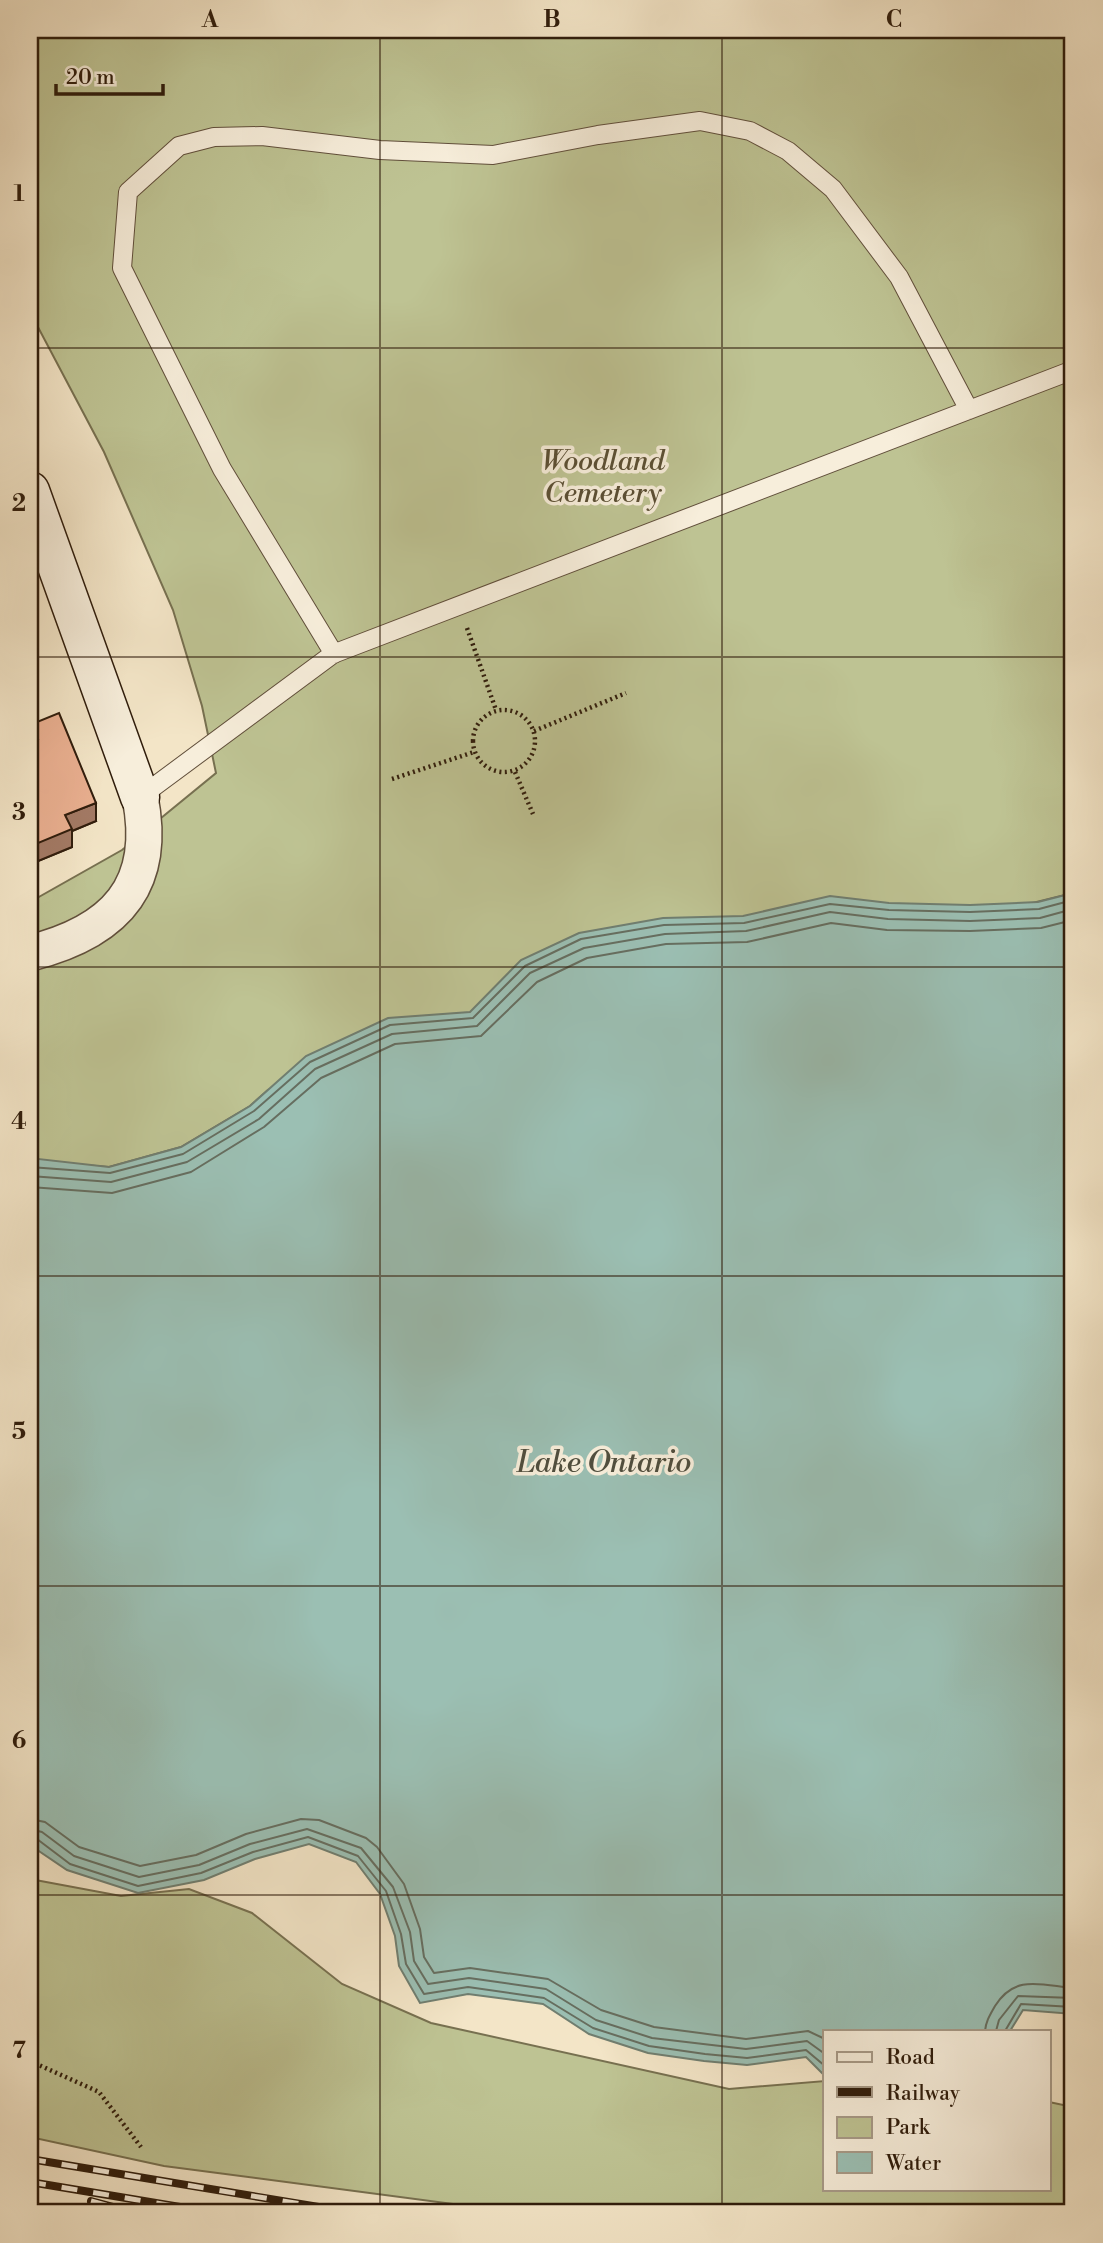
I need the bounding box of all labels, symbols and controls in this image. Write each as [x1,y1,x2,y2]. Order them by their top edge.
text: A [201,6,219,34]
text: B [543,6,561,34]
text: C [886,6,902,34]
scale bar [56,52,163,96]
text: 20 m [66,65,115,91]
text: 1 [13,180,25,208]
park label: Woodland Cemetery [542,444,666,511]
text: 2 [12,490,26,518]
text: 3 [12,799,26,827]
text: 4 [11,1108,27,1136]
text: 5 [12,1418,26,1446]
water label: Lake Ontario [516,1444,691,1482]
text: 6 [12,1727,26,1755]
legend [823,2030,1050,2190]
text: 7 [12,2037,26,2065]
text: Road [886,2045,935,2071]
text: Railway [886,2081,961,2107]
text: Park [886,2115,931,2141]
text: Water [885,2151,941,2177]

